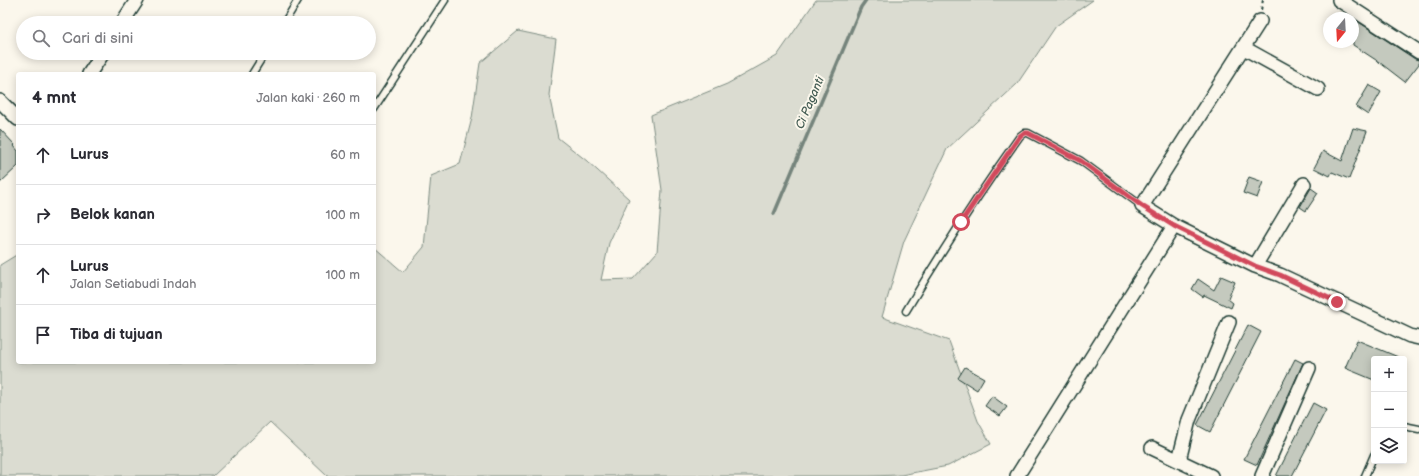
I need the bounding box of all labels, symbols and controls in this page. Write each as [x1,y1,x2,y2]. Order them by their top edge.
north arrow [1323,12,1359,48]
search box [16,16,376,60]
icon: search [30,27,52,49]
text: Cari di sini [62,29,133,48]
water label: Ci Paganti [792,73,828,131]
text: 4 mnt [32,88,76,108]
text: Jalan kaki · 260 m [256,90,360,106]
icon: ahead [32,144,54,166]
text: Lurus [70,145,109,164]
text: 60 m [330,147,360,163]
icon: right [32,204,54,226]
text: Belok kanan [70,205,155,224]
text: 100 m [325,207,360,223]
route start [952,213,970,231]
text: Lurus [70,257,109,276]
icon: ahead [32,264,54,286]
text: 100 m [325,267,360,283]
text: Jalan Setiabudi Indah [70,276,196,292]
route end [1328,293,1346,311]
icon: arrive [32,324,54,346]
text: Tiba di tujuan [70,325,163,344]
map controls [1371,356,1407,464]
button: + [1371,356,1407,392]
button: − [1371,392,1407,428]
button: layers [1371,428,1407,464]

